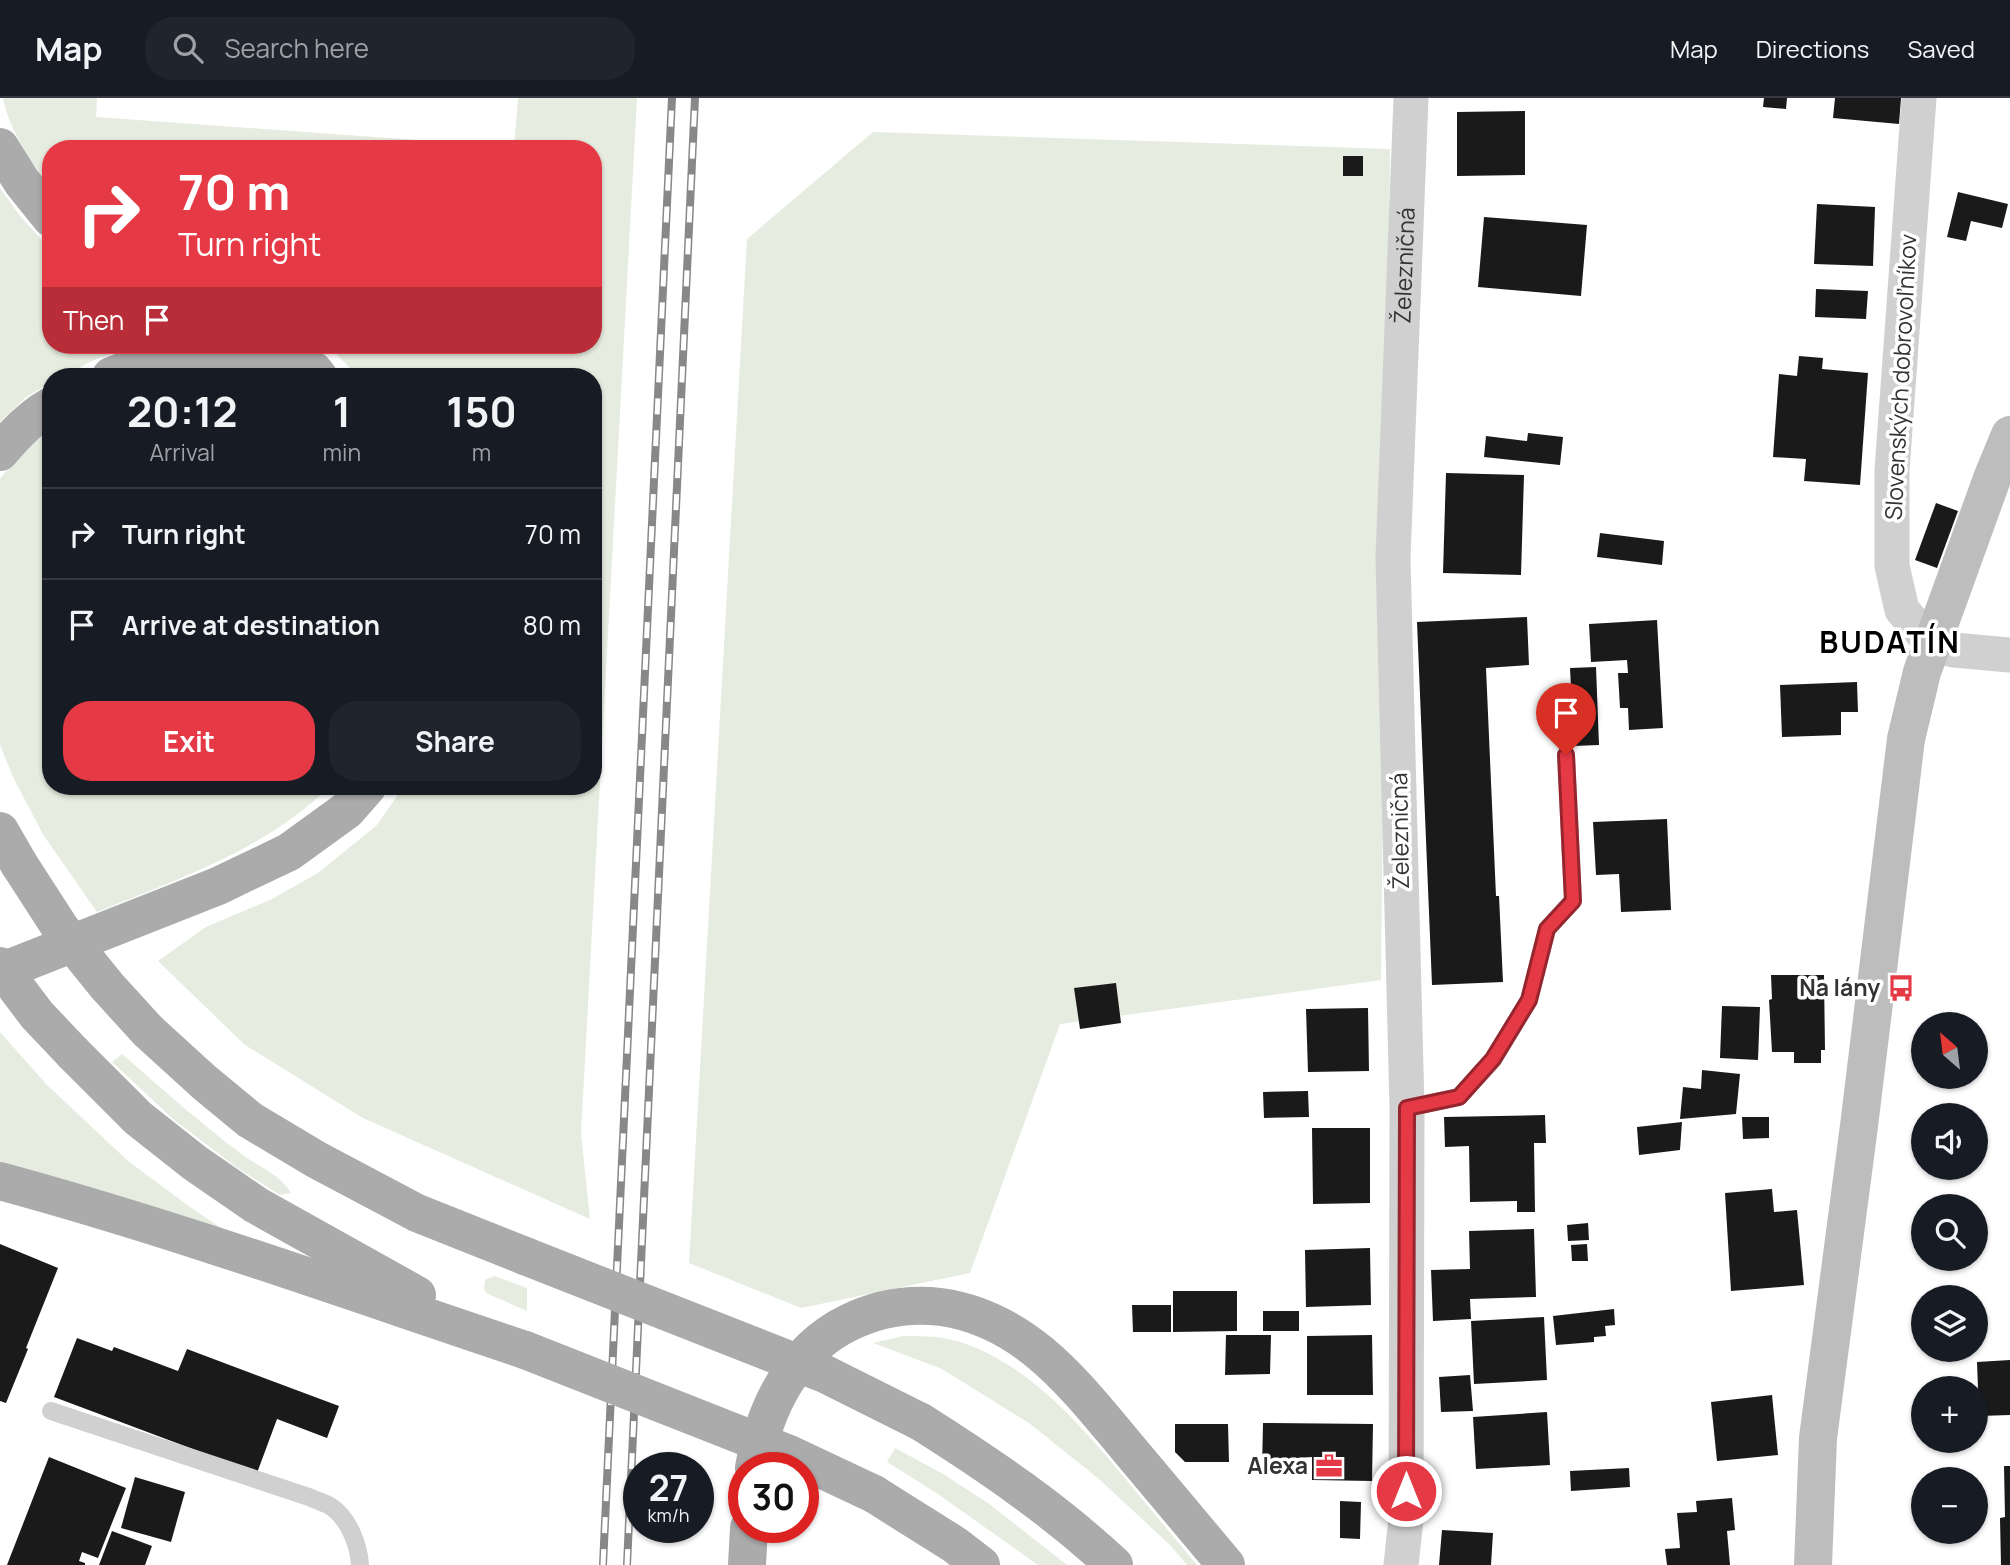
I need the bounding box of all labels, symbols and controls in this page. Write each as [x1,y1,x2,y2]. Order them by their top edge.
search box [145,17,635,80]
text: Map [35,26,103,71]
icon: search [169,29,207,67]
text: Search here [225,30,369,66]
text: Map [1670,32,1718,65]
text: Directions [1756,32,1869,65]
text: Saved [1907,32,1975,65]
text: 70 m [178,158,290,225]
icon: right [63,168,154,259]
street label: Železničná [1385,207,1422,325]
text: Turn right [178,222,321,266]
street label: Slovenských dobrovoľníkov [1877,233,1923,521]
icon: arrive [138,301,176,339]
text: Then [63,302,124,338]
text: 20:12 [127,382,238,440]
text: 1 [333,382,351,440]
text: 150 [446,382,517,440]
text: Arrival [149,436,215,468]
text: min [323,436,361,468]
text: m [472,436,491,468]
icon: right [63,515,101,553]
text: Turn right [122,516,246,552]
text: 70 m [525,516,581,552]
icon: arrive [63,606,101,644]
text: Arrive at destination [122,607,380,643]
text: 80 m [523,607,581,643]
district label: BUDATÍN [1819,621,1961,662]
pin [1536,683,1596,755]
icon: arrive [1547,694,1585,732]
button: Exit [63,701,315,781]
button: Share [329,701,581,781]
street label: Železničná [1382,772,1416,890]
place label: Na lány [1799,971,1880,1003]
bus stop icon: Na lány [1886,973,1916,1003]
north arrow [1911,1012,1988,1088]
map controls [1911,1012,1988,1544]
button: sound [1911,1103,1988,1180]
button: search [1911,1194,1988,1271]
button: layers [1911,1285,1988,1362]
button: + [1911,1376,1988,1453]
place label: Alexa [1247,1449,1308,1481]
office icon: Alexa [1314,1451,1344,1481]
speed limit sign: 30 [728,1452,819,1543]
position arrow [1369,1454,1443,1528]
text: 27 [649,1464,688,1512]
button: − [1911,1467,1988,1544]
text: km/h [648,1503,689,1527]

